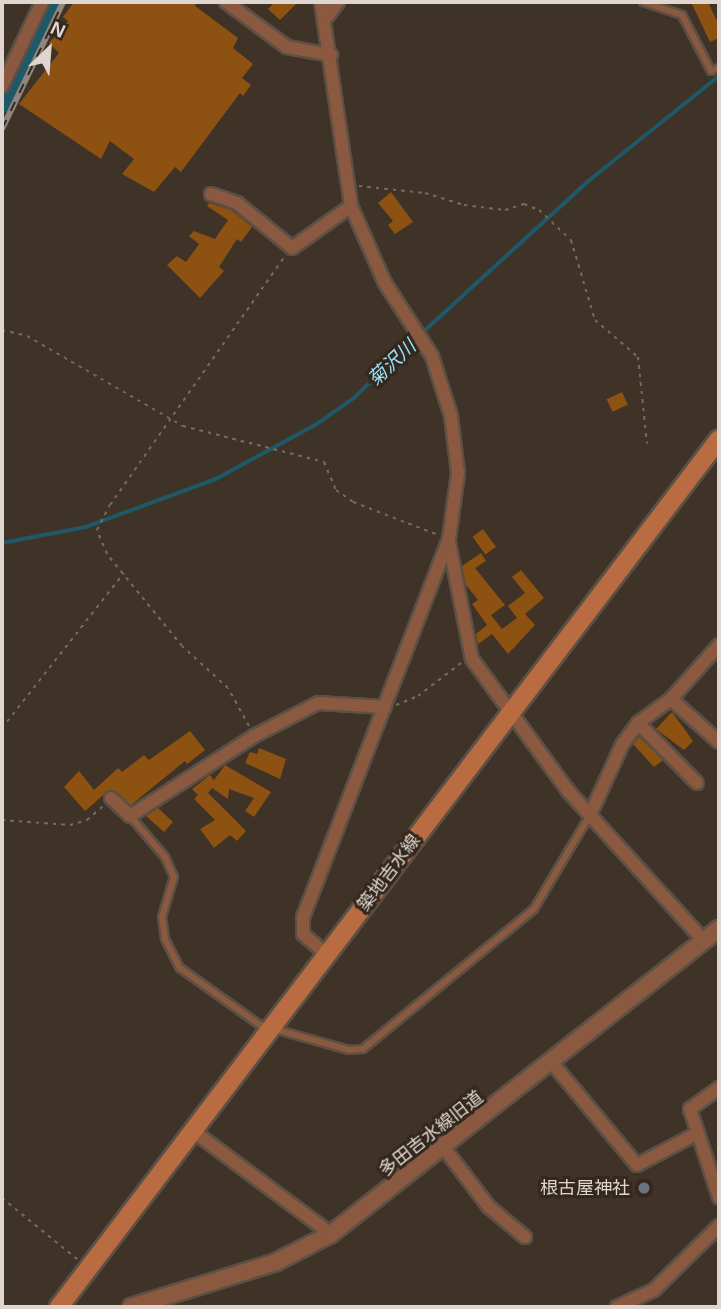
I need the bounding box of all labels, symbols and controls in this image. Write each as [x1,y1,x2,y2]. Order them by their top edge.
north arrow [14,14,84,84]
text: N [47,17,69,42]
water label: 菊沢川 [363,335,421,391]
street label: 築地吉水線 [353,831,425,915]
street label: 多田吉水線旧道 [375,1087,487,1181]
place label: 根古屋神社 [540,1177,630,1199]
marker: 根古屋神社 [636,1180,652,1196]

